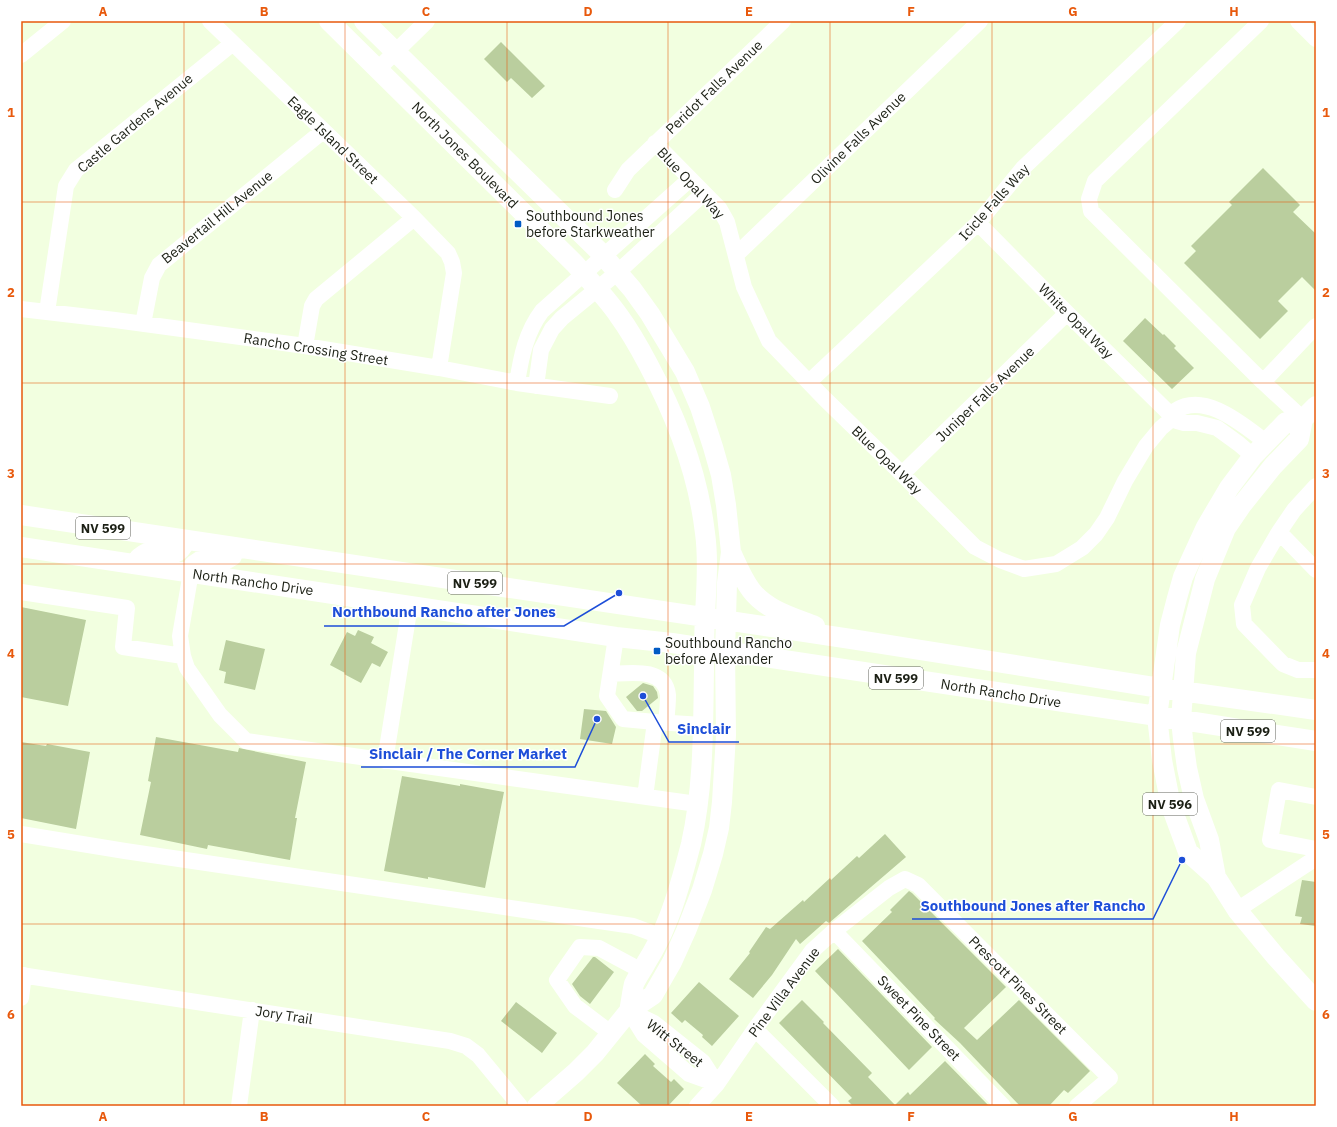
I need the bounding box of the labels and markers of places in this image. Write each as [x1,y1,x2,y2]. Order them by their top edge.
place label: Southbound Jones before Starkweather [526,207,655,241]
marker: Southbound Jones before Starkweather [513,219,523,229]
callout: Northbound Rancho after Jones [324,599,564,626]
place label: Southbound Rancho before Alexander [665,634,792,668]
marker: Southbound Rancho before Alexander [652,646,662,656]
callout: Sinclair [669,715,739,742]
callout: Sinclair / The Corner Market [361,740,575,767]
callout: Southbound Jones after Rancho [912,892,1153,919]

